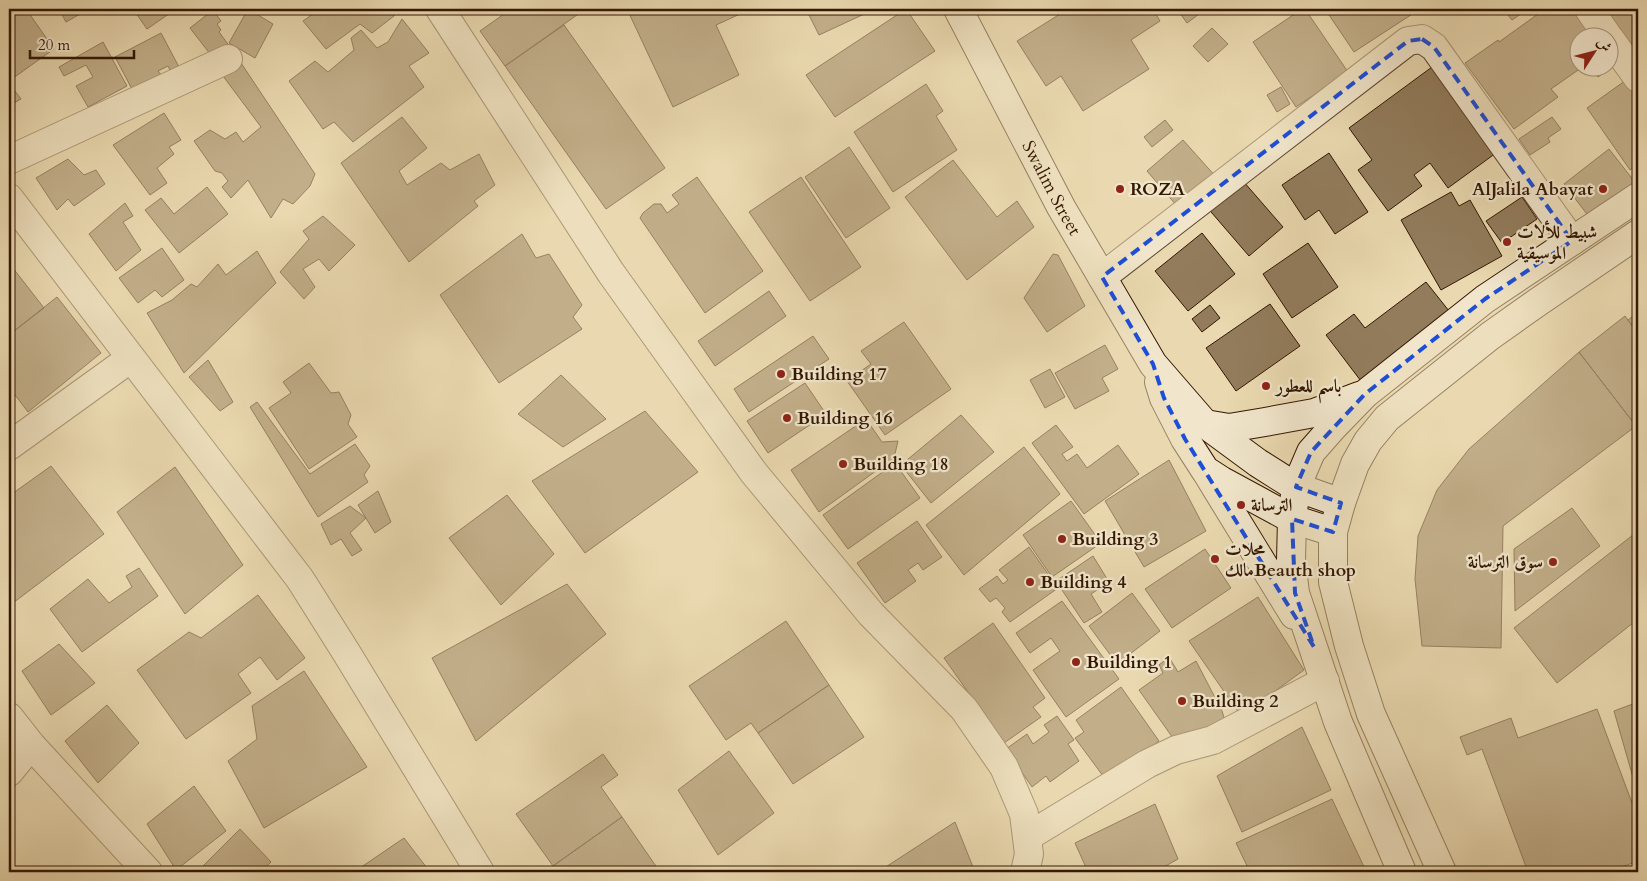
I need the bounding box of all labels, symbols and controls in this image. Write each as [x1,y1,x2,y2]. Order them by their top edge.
scale bar [30,28,134,60]
north arrow [1570,28,1620,78]
text: ش [1592,33,1616,56]
text: 20 m [38,35,70,55]
street label: Swalim Street [1016,136,1087,241]
place label: ROZA [1130,177,1186,202]
place label: AlJalila Abayat [1472,177,1594,202]
marker: ROZA [1114,183,1126,195]
marker: AlJalila Abayat [1597,183,1609,195]
place label: شبيط للألات الموسيقية [1517,220,1597,266]
marker: شبيط للألات الموسيقية [1501,236,1513,248]
place label: Building 17 [791,362,887,387]
marker: Building 17 [775,368,787,380]
place label: باسم للعطور [1274,374,1341,404]
marker: باسم للعطور [1260,380,1272,392]
place label: Building 16 [797,406,893,431]
marker: Building 16 [781,412,793,424]
place label: Building 18 [853,452,949,477]
marker: Building 18 [837,458,849,470]
place label: الترسانة [1251,493,1293,518]
marker: الترسانة [1235,499,1247,511]
place label: Building 3 [1072,527,1158,552]
marker: Building 3 [1056,533,1068,545]
place label: محلات مالكBeauth shop [1225,537,1356,583]
place label: سوق الترسانة [1468,550,1543,575]
marker: محلات مالكBeauth shop [1209,553,1221,565]
marker: سوق الترسانة [1547,556,1559,568]
place label: Building 4 [1040,570,1126,595]
marker: Building 4 [1024,576,1036,588]
place label: Building 1 [1086,650,1172,675]
marker: Building 1 [1070,656,1082,668]
place label: Building 2 [1192,689,1278,714]
marker: Building 2 [1176,695,1188,707]

